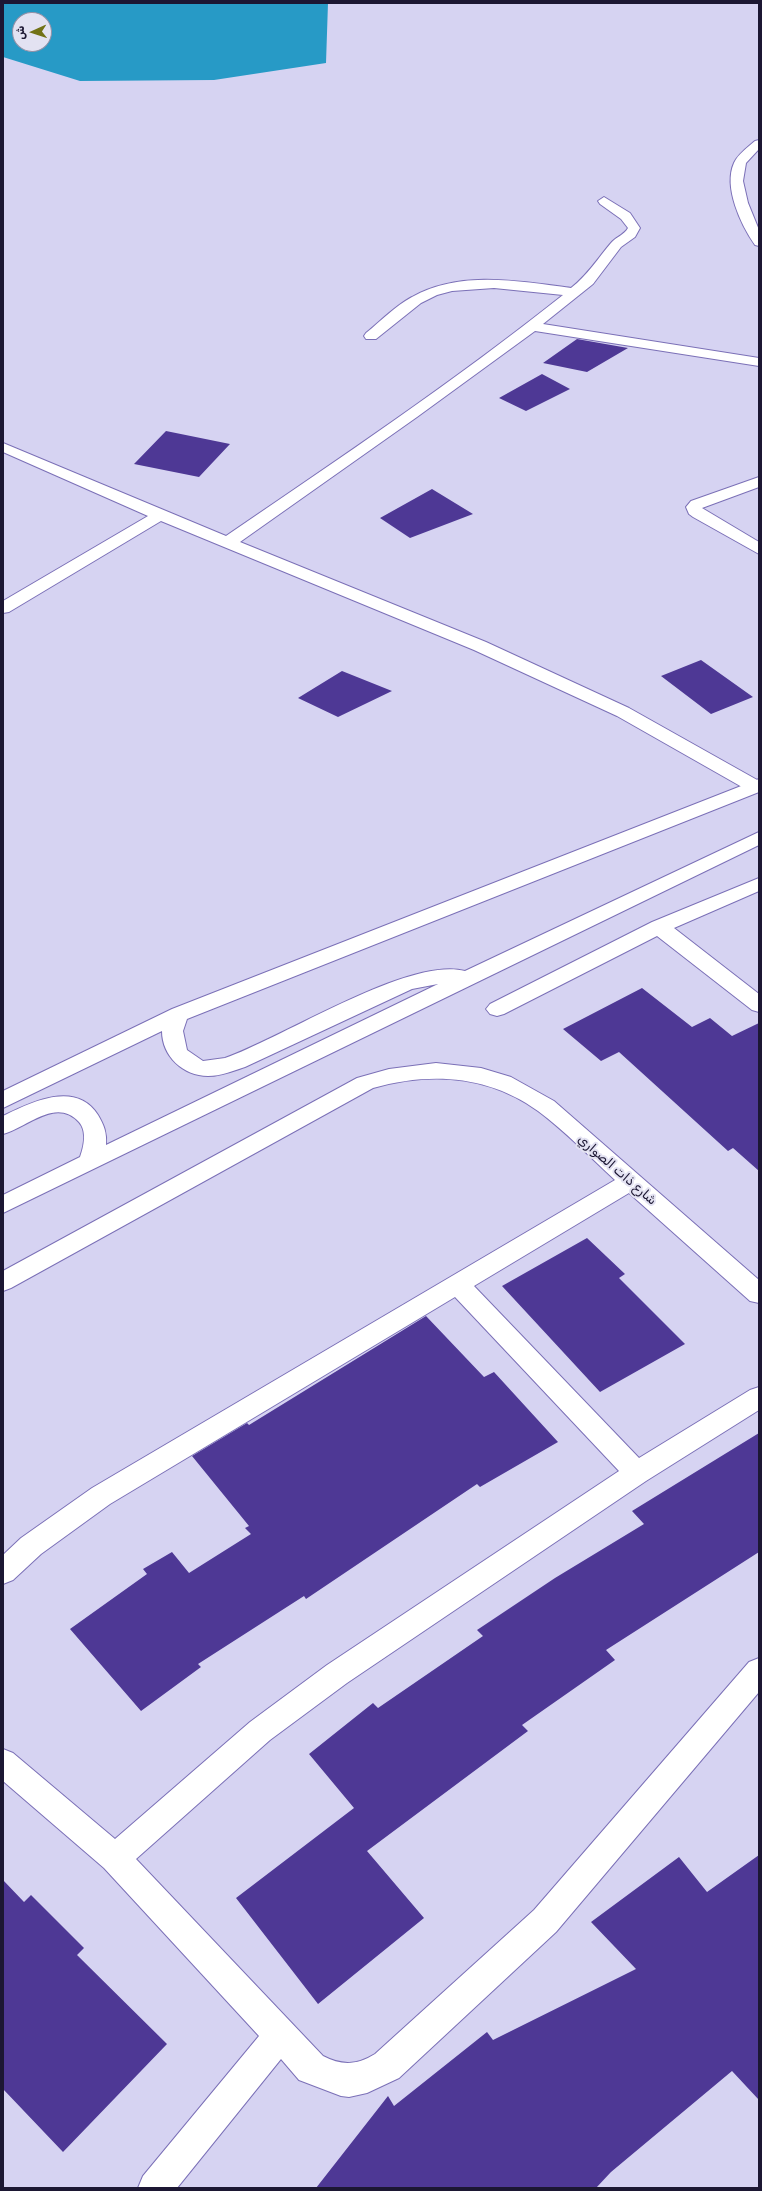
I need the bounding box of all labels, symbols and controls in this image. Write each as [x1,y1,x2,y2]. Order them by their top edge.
north arrow [12,12,52,52]
text: ش [14,25,27,40]
street label: شارع ذات الصواري [574,1132,660,1208]

